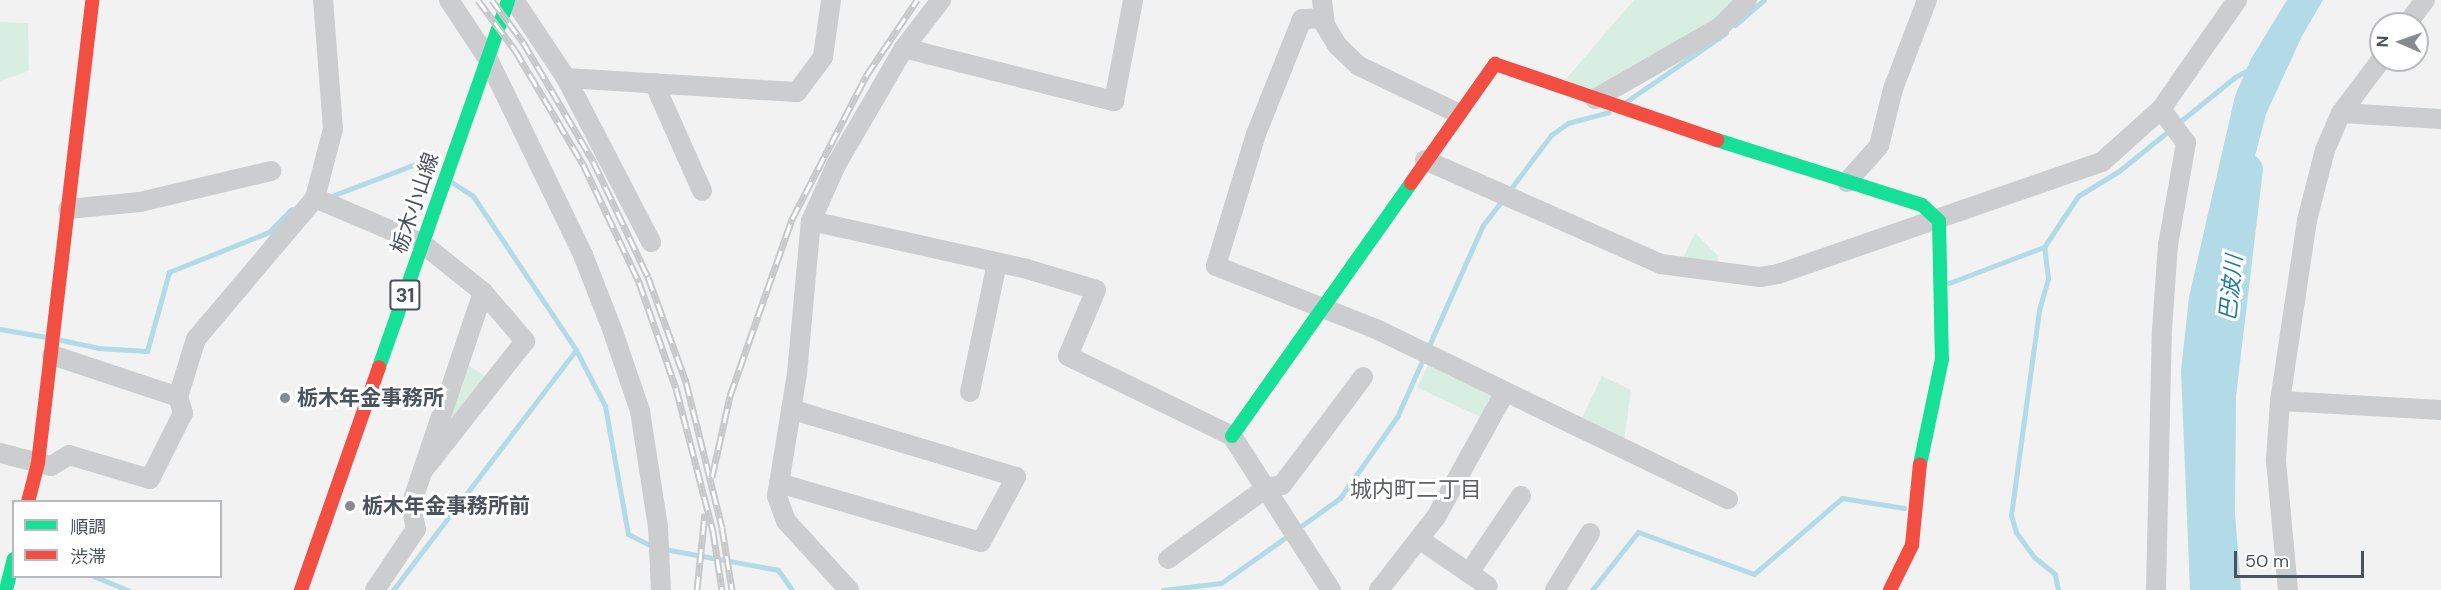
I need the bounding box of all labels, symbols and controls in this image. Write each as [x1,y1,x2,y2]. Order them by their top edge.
north arrow [2369,12,2429,72]
text: N [2372,35,2393,48]
street label: 栃木小山線 [386,149,444,257]
water label: 巴波川 [2214,254,2248,322]
road number: 31 [388,278,422,312]
place label: 栃木年金事務所 [297,385,444,411]
marker: 栃木年金事務所 [278,391,292,405]
district label: 城内町二丁目 [1350,477,1482,503]
place label: 栃木年金事務所前 [362,493,530,519]
marker: 栃木年金事務所前 [343,499,357,513]
legend [12,500,222,578]
text: 順調 [70,515,106,539]
scale bar [2237,539,2368,577]
text: 渋滞 [70,545,106,569]
text: 50 m [2245,549,2289,573]

